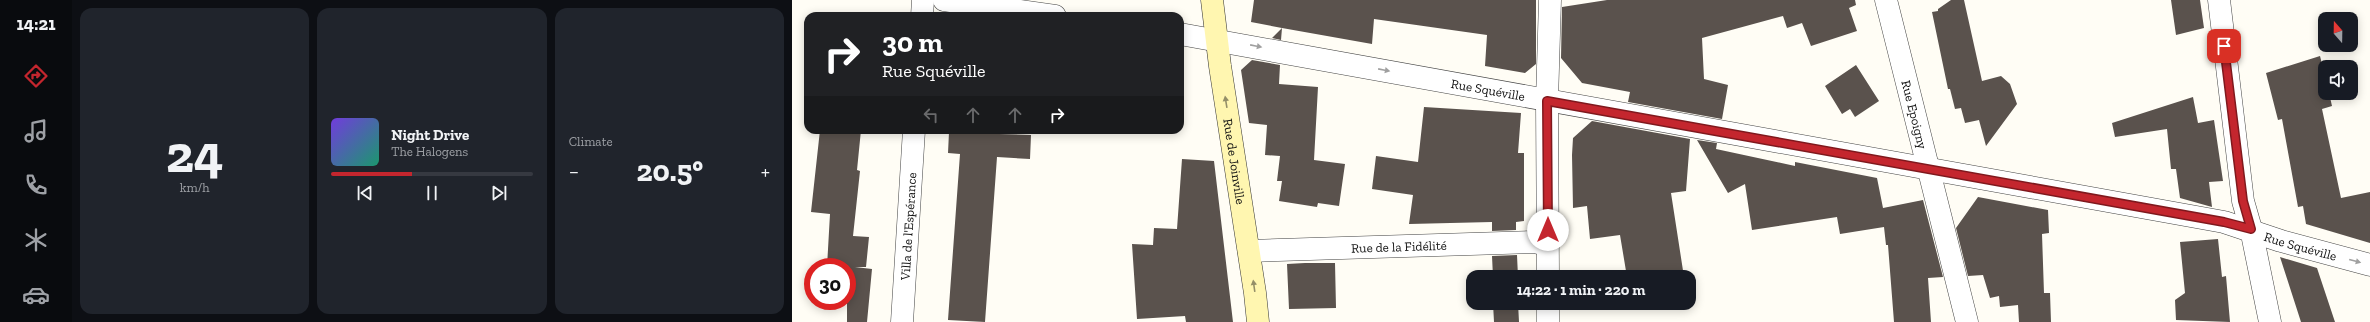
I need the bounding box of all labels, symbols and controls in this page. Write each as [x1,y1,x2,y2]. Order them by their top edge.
north arrow [2318,12,2358,52]
map controls [2318,12,2358,100]
text: 14:21 [17,13,55,35]
text: 30 m [882,26,943,59]
icon: right [816,28,868,80]
pin [2207,29,2241,63]
icon: arrive [2213,35,2235,57]
one-way arrow [1250,44,1262,50]
text: Rue Squéville [882,60,985,82]
button: sound [2318,60,2358,100]
icon: directions [22,62,50,90]
one-way arrow [1378,68,1390,74]
street label: Rue Squéville [1450,75,1526,103]
street label: Rue Epoigny [1899,78,1931,151]
one-way arrow [1222,96,1228,108]
icon: left [920,104,942,126]
icon: ahead [962,104,984,126]
icon: ahead [1004,104,1026,126]
icon: right [1046,104,1068,126]
icon: music [22,117,50,145]
street label: Rue de Joinville [1221,117,1249,205]
text: 24 [166,123,223,185]
text: Night Drive [391,126,469,144]
text: Climate [569,134,613,149]
text: The Halogens [391,144,468,159]
text: 20.5° [636,153,703,189]
text: − [569,158,579,185]
text: + [761,158,770,185]
icon: phone [22,171,50,199]
street label: Villa de l'Espérance [897,172,919,282]
text: km/h [180,180,210,195]
icon: previous [354,182,376,204]
icon: pause [421,182,443,204]
icon: next [488,182,510,204]
position arrow [1527,209,1569,251]
icon: climate [22,226,50,254]
street label: Rue Squéville [2262,228,2338,263]
street label: Rue de la Fidélité [1351,237,1447,255]
speed limit sign: 30 [804,258,856,310]
one-way arrow [2349,258,2361,264]
one-way arrow [1251,280,1257,292]
icon: car [22,281,50,309]
text: 14:22 · 1 min · 220 m [1517,281,1645,299]

